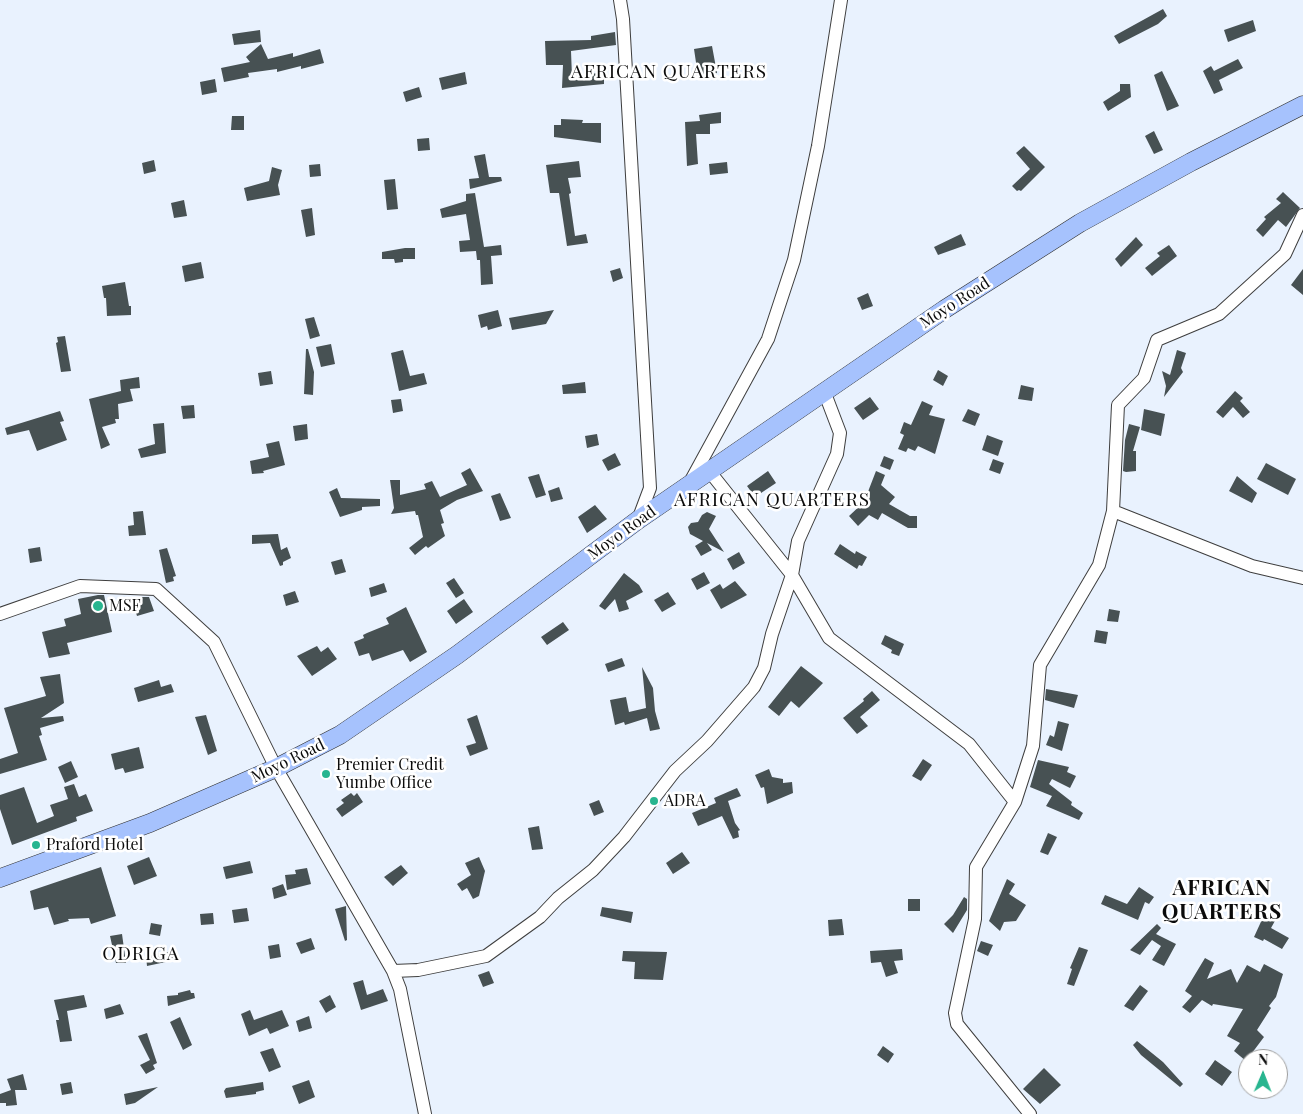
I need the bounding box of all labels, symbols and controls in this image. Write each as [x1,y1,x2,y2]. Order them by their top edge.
district label: AFRICAN QUARTERS [569,61,769,83]
street label: Moyo Road [916,273,994,333]
district label: AFRICAN QUARTERS [672,489,872,511]
street label: Moyo Road [584,502,660,564]
place label: MSF [109,596,141,616]
marker: MSF [91,599,105,613]
street label: Moyo Road [248,735,328,787]
place label: Premier Credit Yumbe Office [336,755,444,793]
marker: Premier Credit Yumbe Office [320,768,332,780]
place label: ADRA [664,791,706,811]
marker: ADRA [648,795,660,807]
place label: Praford Hotel [46,835,143,855]
marker: Praford Hotel [30,839,42,851]
district label: AFRICAN QUARTERS [1161,875,1283,925]
district label: ODRIGA [102,943,180,965]
north arrow [1238,1049,1288,1099]
text: N [1258,1050,1268,1069]

